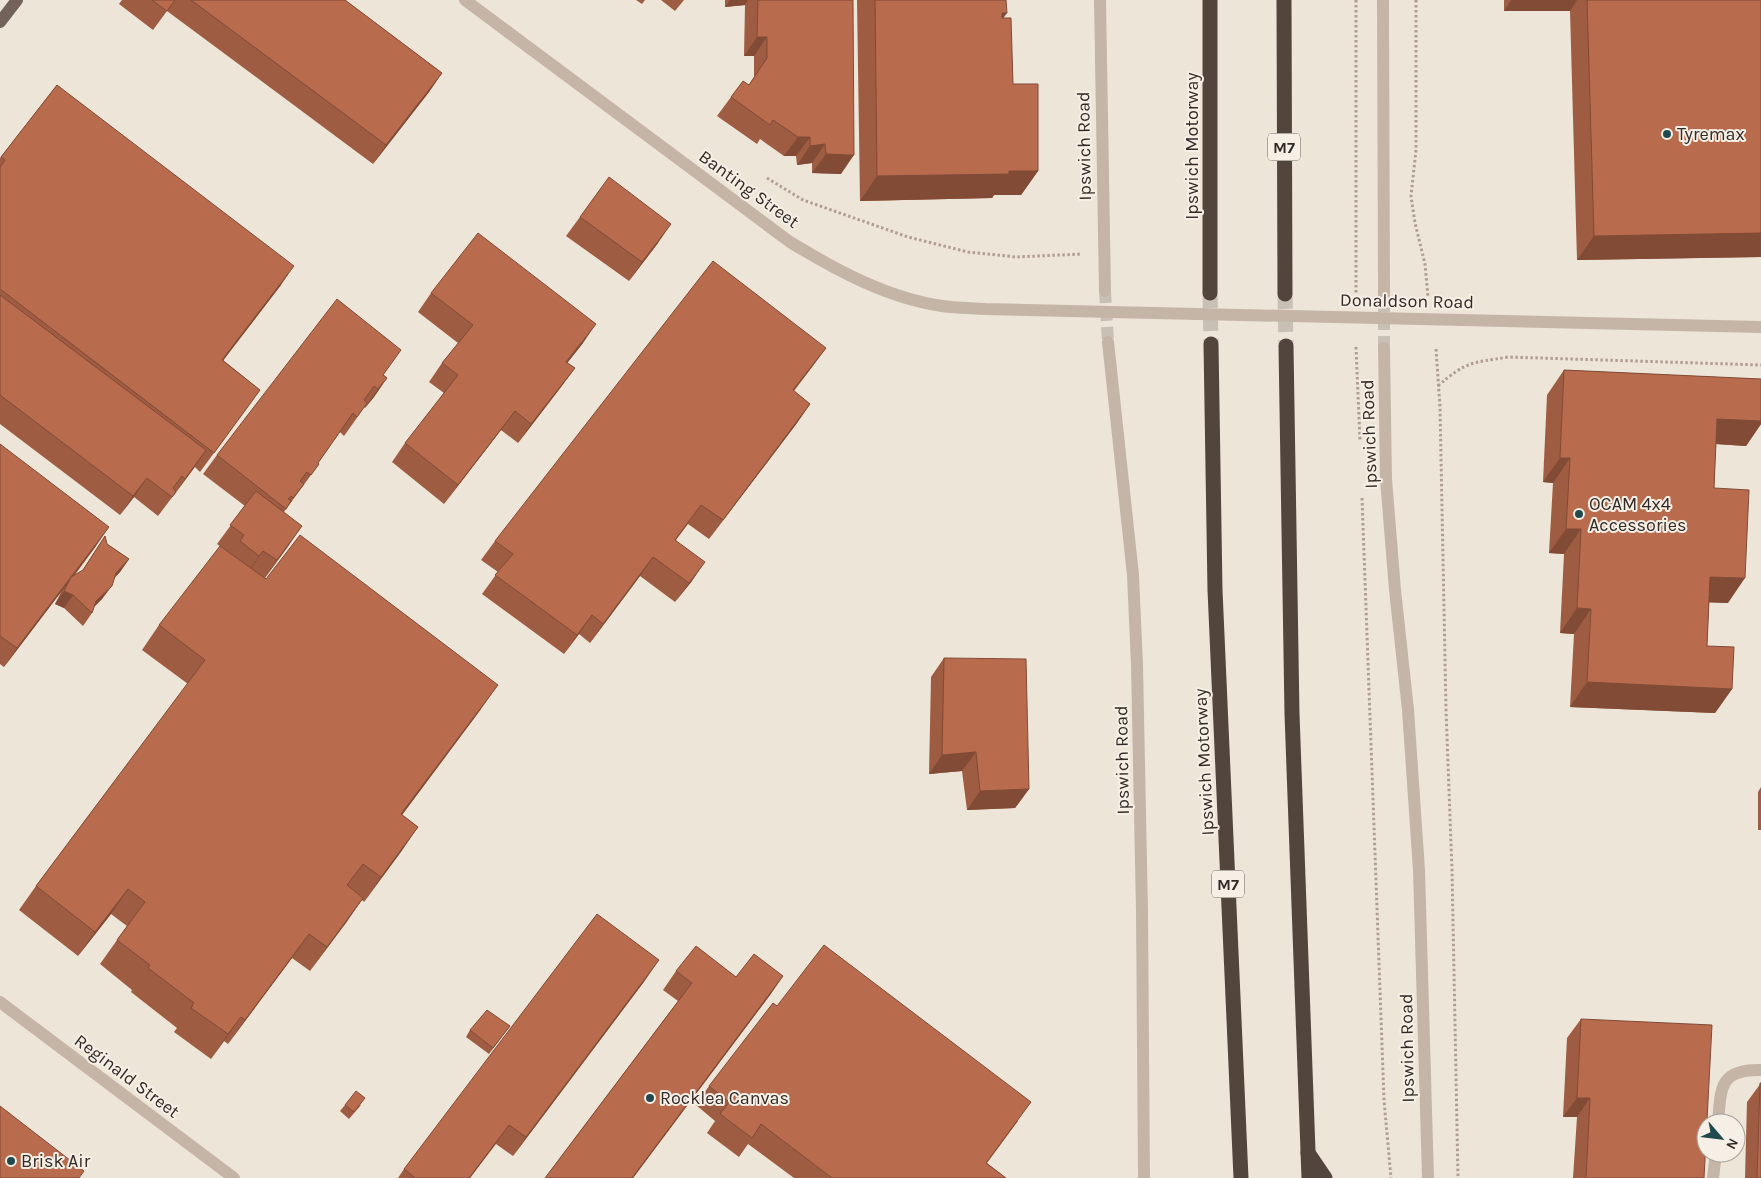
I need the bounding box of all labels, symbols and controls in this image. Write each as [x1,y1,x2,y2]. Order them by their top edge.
street label: Ipswich Motorway [1181,72,1203,220]
street label: Ipswich Road [1072,91,1096,201]
place label: Tyremax [1677,123,1745,145]
marker: Tyremax [1661,128,1673,140]
road number: M7 [1268,134,1300,160]
street label: Banting Street [694,145,804,233]
street label: Donaldson Road [1340,289,1474,313]
street label: Ipswich Road [1356,379,1382,489]
place label: OCAM 4x4 Accessories [1589,493,1687,536]
marker: OCAM 4x4 Accessories [1573,508,1585,520]
street label: Ipswich Motorway [1189,687,1219,836]
street label: Ipswich Road [1110,705,1134,815]
road number: M7 [1212,871,1244,898]
street label: Ipswich Road [1395,993,1419,1103]
street label: Reginald Street [70,1029,184,1123]
place label: Rocklea Canvas [660,1087,789,1109]
marker: Rocklea Canvas [644,1092,656,1104]
north arrow [1696,1113,1746,1163]
text: N [1722,1135,1742,1152]
place label: Brisk Air [21,1150,91,1172]
marker: Brisk Air [5,1155,17,1167]

